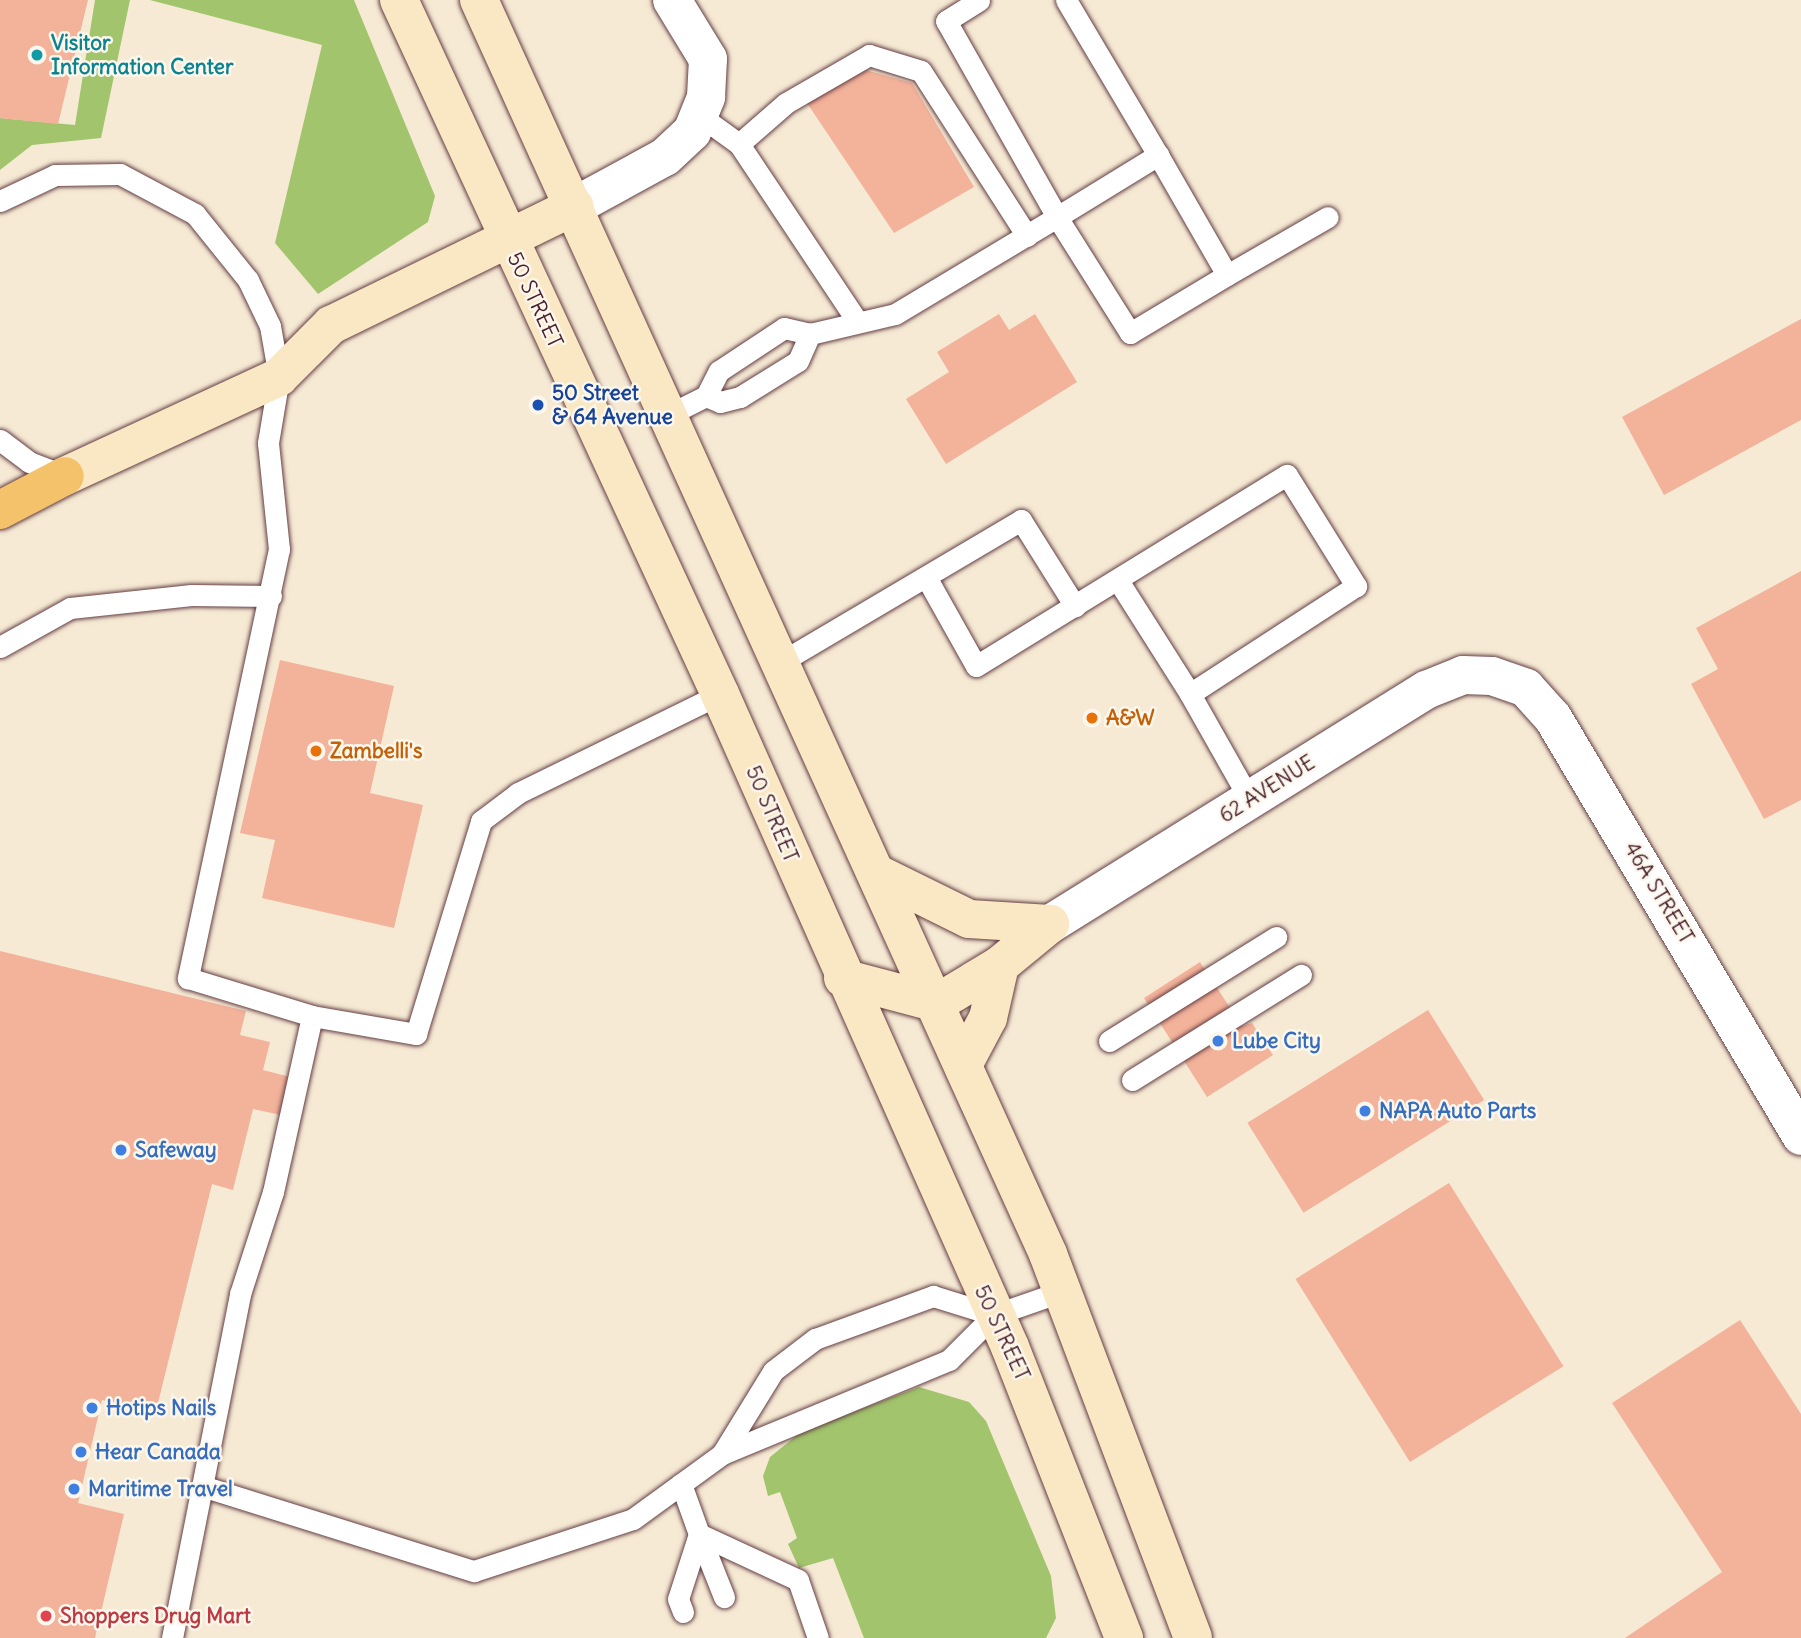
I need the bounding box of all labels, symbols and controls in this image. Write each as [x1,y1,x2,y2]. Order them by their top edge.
place label: Visitor Information Center [51,30,233,80]
marker: Visitor Information Center [29,47,45,63]
street label: 50 STREET [502,248,568,352]
place label: 50 Street & 64 Avenue [552,380,673,430]
marker: 50 Street & 64 Avenue [530,397,546,413]
place label: A&W [1106,705,1155,731]
marker: A&W [1084,710,1100,726]
place label: Zambelli's [330,738,423,764]
marker: Zambelli's [308,743,324,759]
street label: 62 AVENUE [1214,750,1320,828]
street label: 50 STREET [740,762,804,866]
street label: 46A STREET [1619,838,1699,948]
place label: Lube City [1232,1028,1321,1054]
marker: Lube City [1210,1033,1226,1049]
place label: NAPA Auto Parts [1379,1098,1536,1124]
marker: NAPA Auto Parts [1357,1103,1373,1119]
place label: Safeway [135,1137,217,1163]
marker: Safeway [113,1142,129,1158]
street label: 50 STREET [969,1281,1035,1385]
place label: Hotips Nails [106,1395,216,1421]
marker: Hotips Nails [84,1400,100,1416]
place label: Hear Canada [95,1439,221,1465]
marker: Hear Canada [73,1444,89,1460]
place label: Maritime Travel [88,1476,233,1502]
marker: Maritime Travel [66,1481,82,1497]
place label: Shoppers Drug Mart [60,1603,251,1629]
marker: Shoppers Drug Mart [38,1608,54,1624]

